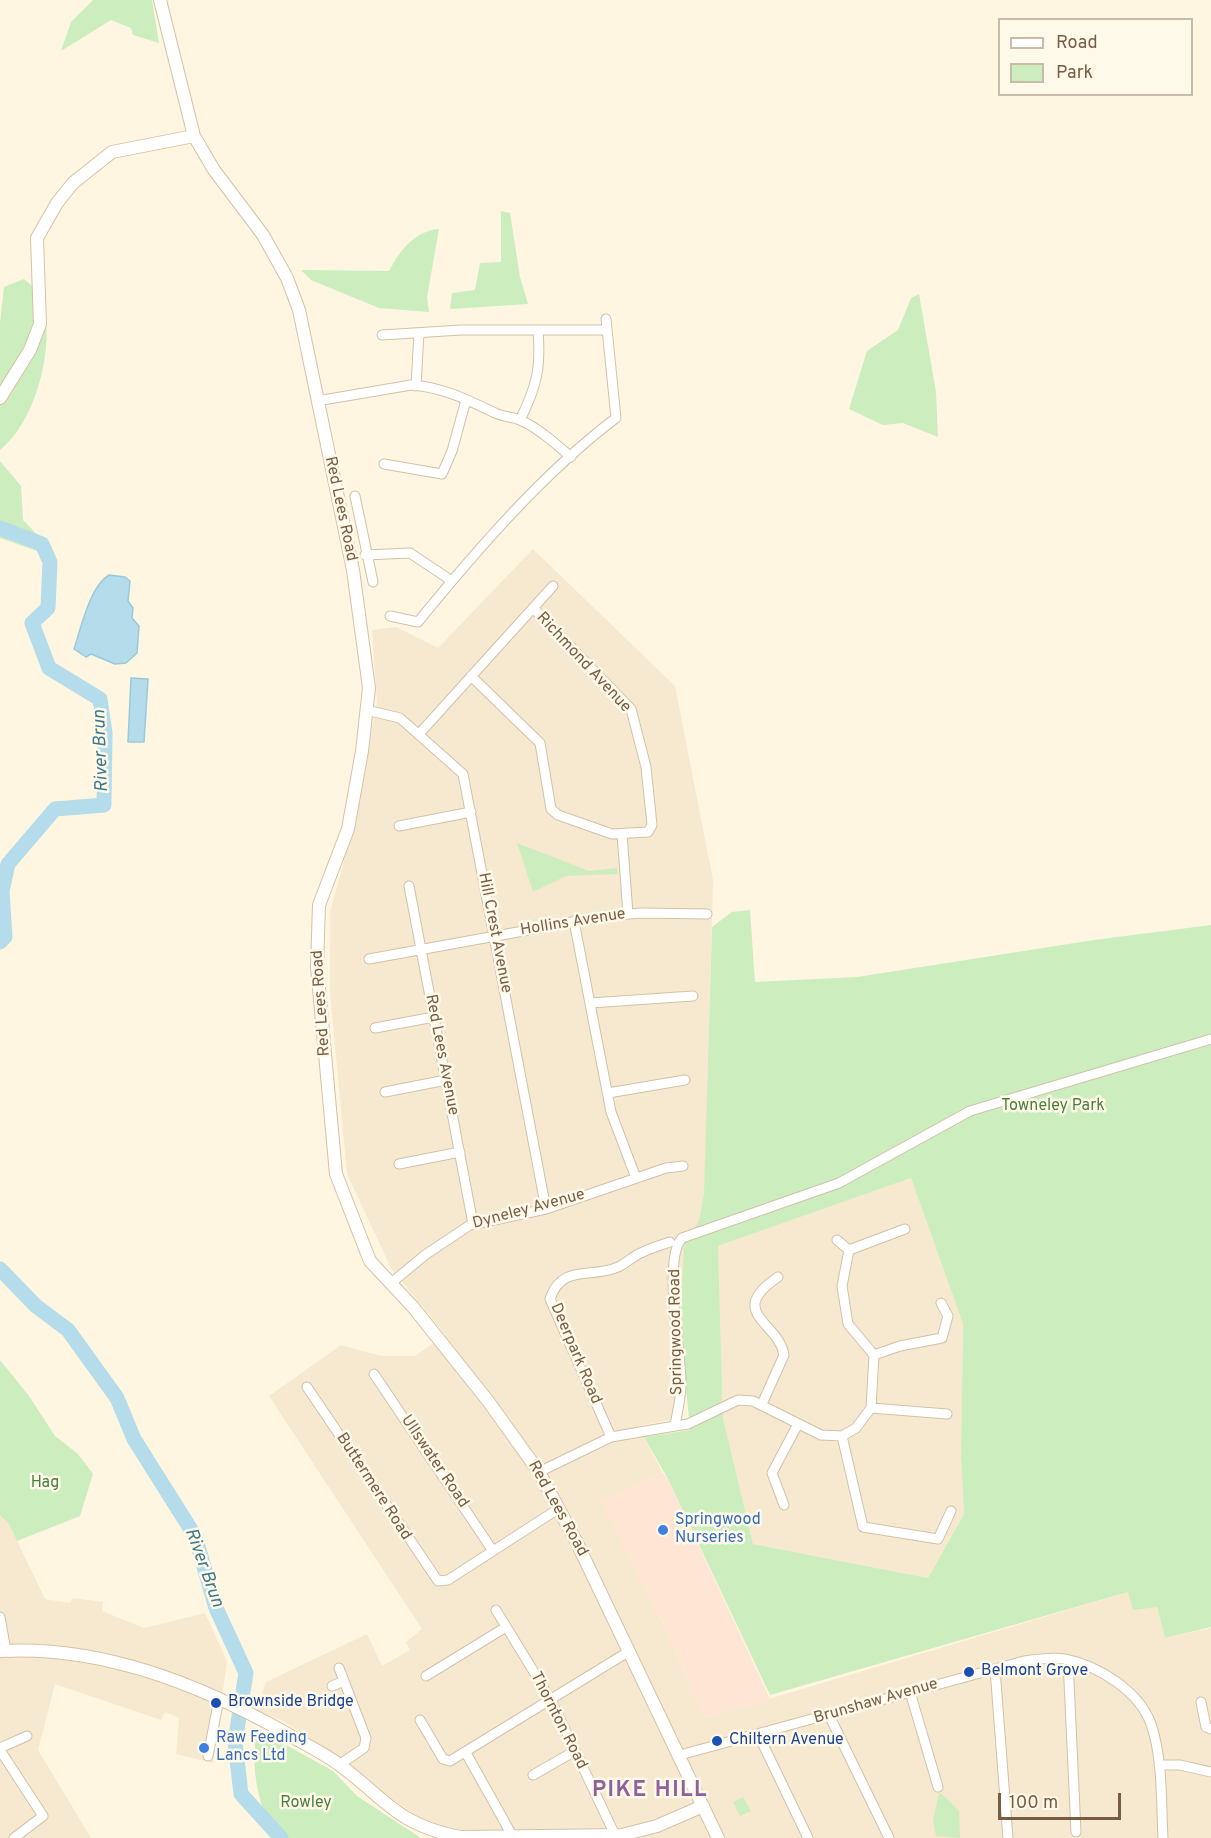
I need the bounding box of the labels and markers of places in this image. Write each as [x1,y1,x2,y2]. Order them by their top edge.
place label: Springwood Nurseries [675,1511,761,1549]
marker: Springwood Nurseries [656,1523,670,1537]
place label: Belmont Grove [981,1662,1088,1682]
marker: Belmont Grove [962,1665,976,1679]
place label: Brownside Bridge [228,1693,354,1713]
marker: Brownside Bridge [209,1696,223,1710]
place label: Raw Feeding Lancs Ltd [216,1729,307,1767]
place label: Chiltern Avenue [729,1731,844,1751]
marker: Chiltern Avenue [710,1734,724,1748]
marker: Raw Feeding Lancs Ltd [197,1741,211,1755]

